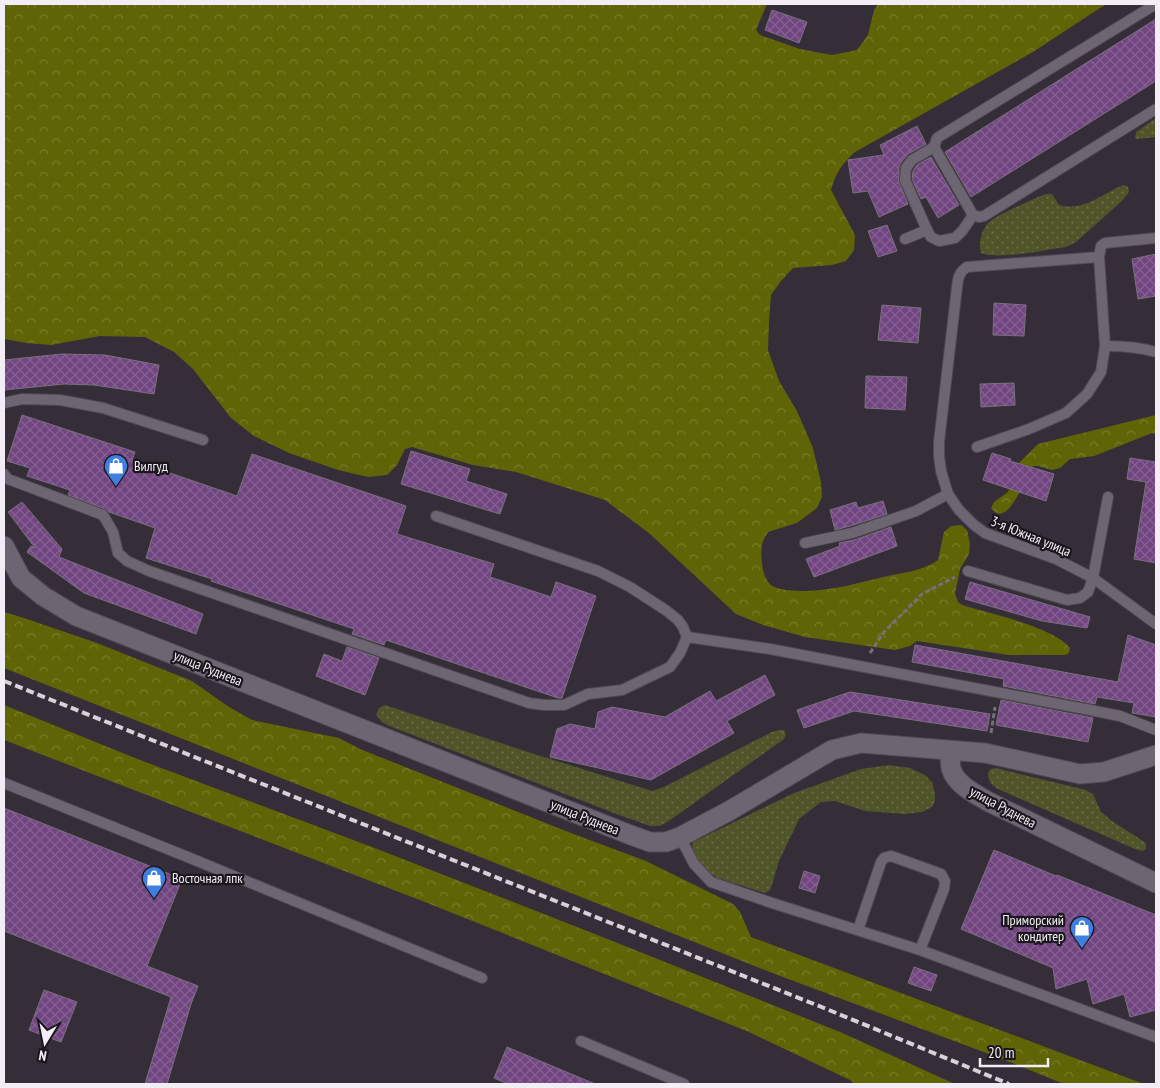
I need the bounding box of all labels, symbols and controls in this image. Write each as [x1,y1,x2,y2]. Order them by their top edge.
shop icon: Вилгуд [103,453,129,487]
place label: Вилгуд [134,457,168,475]
street label: 3-я Южная улица [988,512,1074,560]
street label: улица Руднева [171,646,245,690]
street label: улица Руднева [967,782,1039,832]
street label: улица Руднева [548,795,622,839]
shop icon: Восточная лпк [141,865,167,899]
place label: Восточная лпк [172,869,243,887]
place label: Приморский кондитер [1002,911,1064,945]
shop icon: Приморский кондитер [1069,915,1095,949]
north arrow [20,1018,70,1068]
scale bar [980,1036,1048,1068]
text: 20 m [988,1043,1014,1062]
text: N [37,1046,48,1065]

